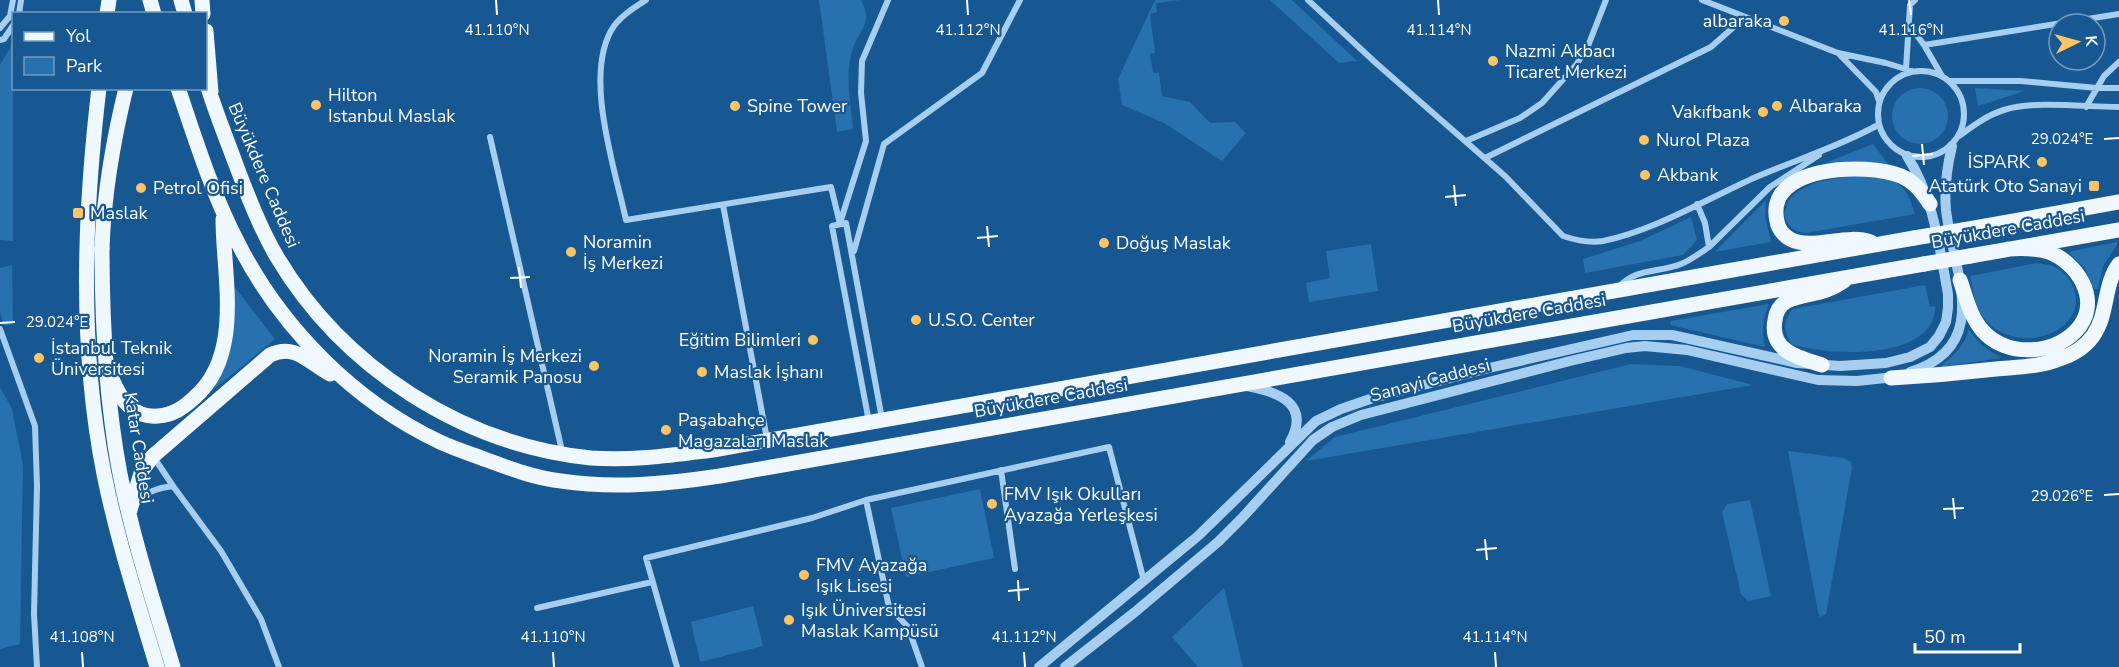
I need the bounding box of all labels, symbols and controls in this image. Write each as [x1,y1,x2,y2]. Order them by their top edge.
place label: albaraka [1703,9,1772,33]
legend [12,12,207,90]
north arrow [2047,12,2107,72]
marker: albaraka [1777,14,1791,28]
text: 41.110°N [464,20,530,40]
text: 41.112°N [935,20,1001,40]
text: 41.114°N [1406,20,1472,40]
text: 41.116°N [1878,20,1944,40]
text: Yol [65,24,91,48]
text: K [2080,35,2102,48]
place label: Nazmi Akbacı Ticaret Merkezi [1505,39,1627,84]
text: Park [66,54,103,78]
marker: Nazmi Akbacı Ticaret Merkezi [1486,54,1500,68]
place label: Hilton Istanbul Maslak [328,83,456,128]
place label: Spine Tower [747,94,848,118]
place label: Albaraka [1789,94,1862,118]
marker: Hilton Istanbul Maslak [309,98,323,112]
street label: Büyükdere Caddesi [223,99,305,251]
marker: Spine Tower [728,99,742,113]
marker: Albaraka [1770,99,1784,113]
place label: Vakıfbank [1671,100,1752,124]
marker: Vakıfbank [1756,105,1770,119]
place label: Nurol Plaza [1656,128,1750,152]
text: 29.024°E [2031,129,2093,149]
marker: Nurol Plaza [1637,133,1651,147]
place label: İSPARK [1968,150,2031,174]
marker: İSPARK [2035,155,2049,169]
place label: Akbank [1657,163,1719,187]
marker: Akbank [1638,168,1652,182]
place label: Atatürk Oto Sanayi [1928,174,2082,198]
place label: Petrol Ofisi [153,176,243,200]
marker: Atatürk Oto Sanayi [2087,179,2101,193]
marker: Petrol Ofisi [134,181,148,195]
place label: Maslak [90,201,148,225]
street label: Büyükdere Caddesi [1929,204,2087,254]
marker: Maslak [71,206,85,220]
place label: Noramin İş Merkezi [583,230,663,275]
place label: Doğuş Maslak [1116,231,1232,255]
marker: Doğuş Maslak [1097,236,1111,250]
marker: Noramin İş Merkezi [564,245,578,259]
street label: Büyükdere Caddesi [1450,288,1608,338]
place label: U.S.O. Center [928,308,1035,332]
text: 29.024°E [26,312,88,332]
marker: U.S.O. Center [909,313,923,327]
place label: Eğitim Bilimleri [679,328,801,352]
marker: Eğitim Bilimleri [806,333,820,347]
place label: İstanbul Teknik Üniversitesi [51,336,173,381]
place label: Noramin İş Merkezi Seramik Panosu [428,344,582,389]
marker: İstanbul Teknik Üniversitesi [32,351,46,365]
street label: Sanayi Caddesi [1367,352,1493,408]
marker: Noramin İş Merkezi Seramik Panosu [587,359,601,373]
place label: Maslak İşhanı [714,360,824,384]
marker: Maslak İşhanı [695,365,709,379]
street label: Büyükdere Caddesi [972,373,1130,423]
street label: Katar Caddesi [118,391,160,505]
place label: Paşabahçe Magazaları Maslak [678,408,829,453]
marker: Paşabahçe Magazaları Maslak [659,423,673,437]
place label: FMV Işık Okulları Ayazağa Yerleşkesi [1004,482,1158,527]
text: 29.026°E [2031,486,2093,506]
marker: FMV Işık Okulları Ayazağa Yerleşkesi [985,497,999,511]
place label: FMV Ayazağa Işık Lisesi [816,553,927,598]
marker: FMV Ayazağa Işık Lisesi [797,568,811,582]
place label: Işık Üniversitesi Maslak Kampüsü [801,598,939,643]
marker: Işık Üniversitesi Maslak Kampüsü [782,613,796,627]
scale bar [1915,616,2020,654]
text: 50 m [1924,625,1966,649]
text: 41.108°N [49,627,115,647]
text: 41.110°N [520,627,586,647]
text: 41.112°N [991,627,1057,647]
text: 41.114°N [1462,627,1528,647]

